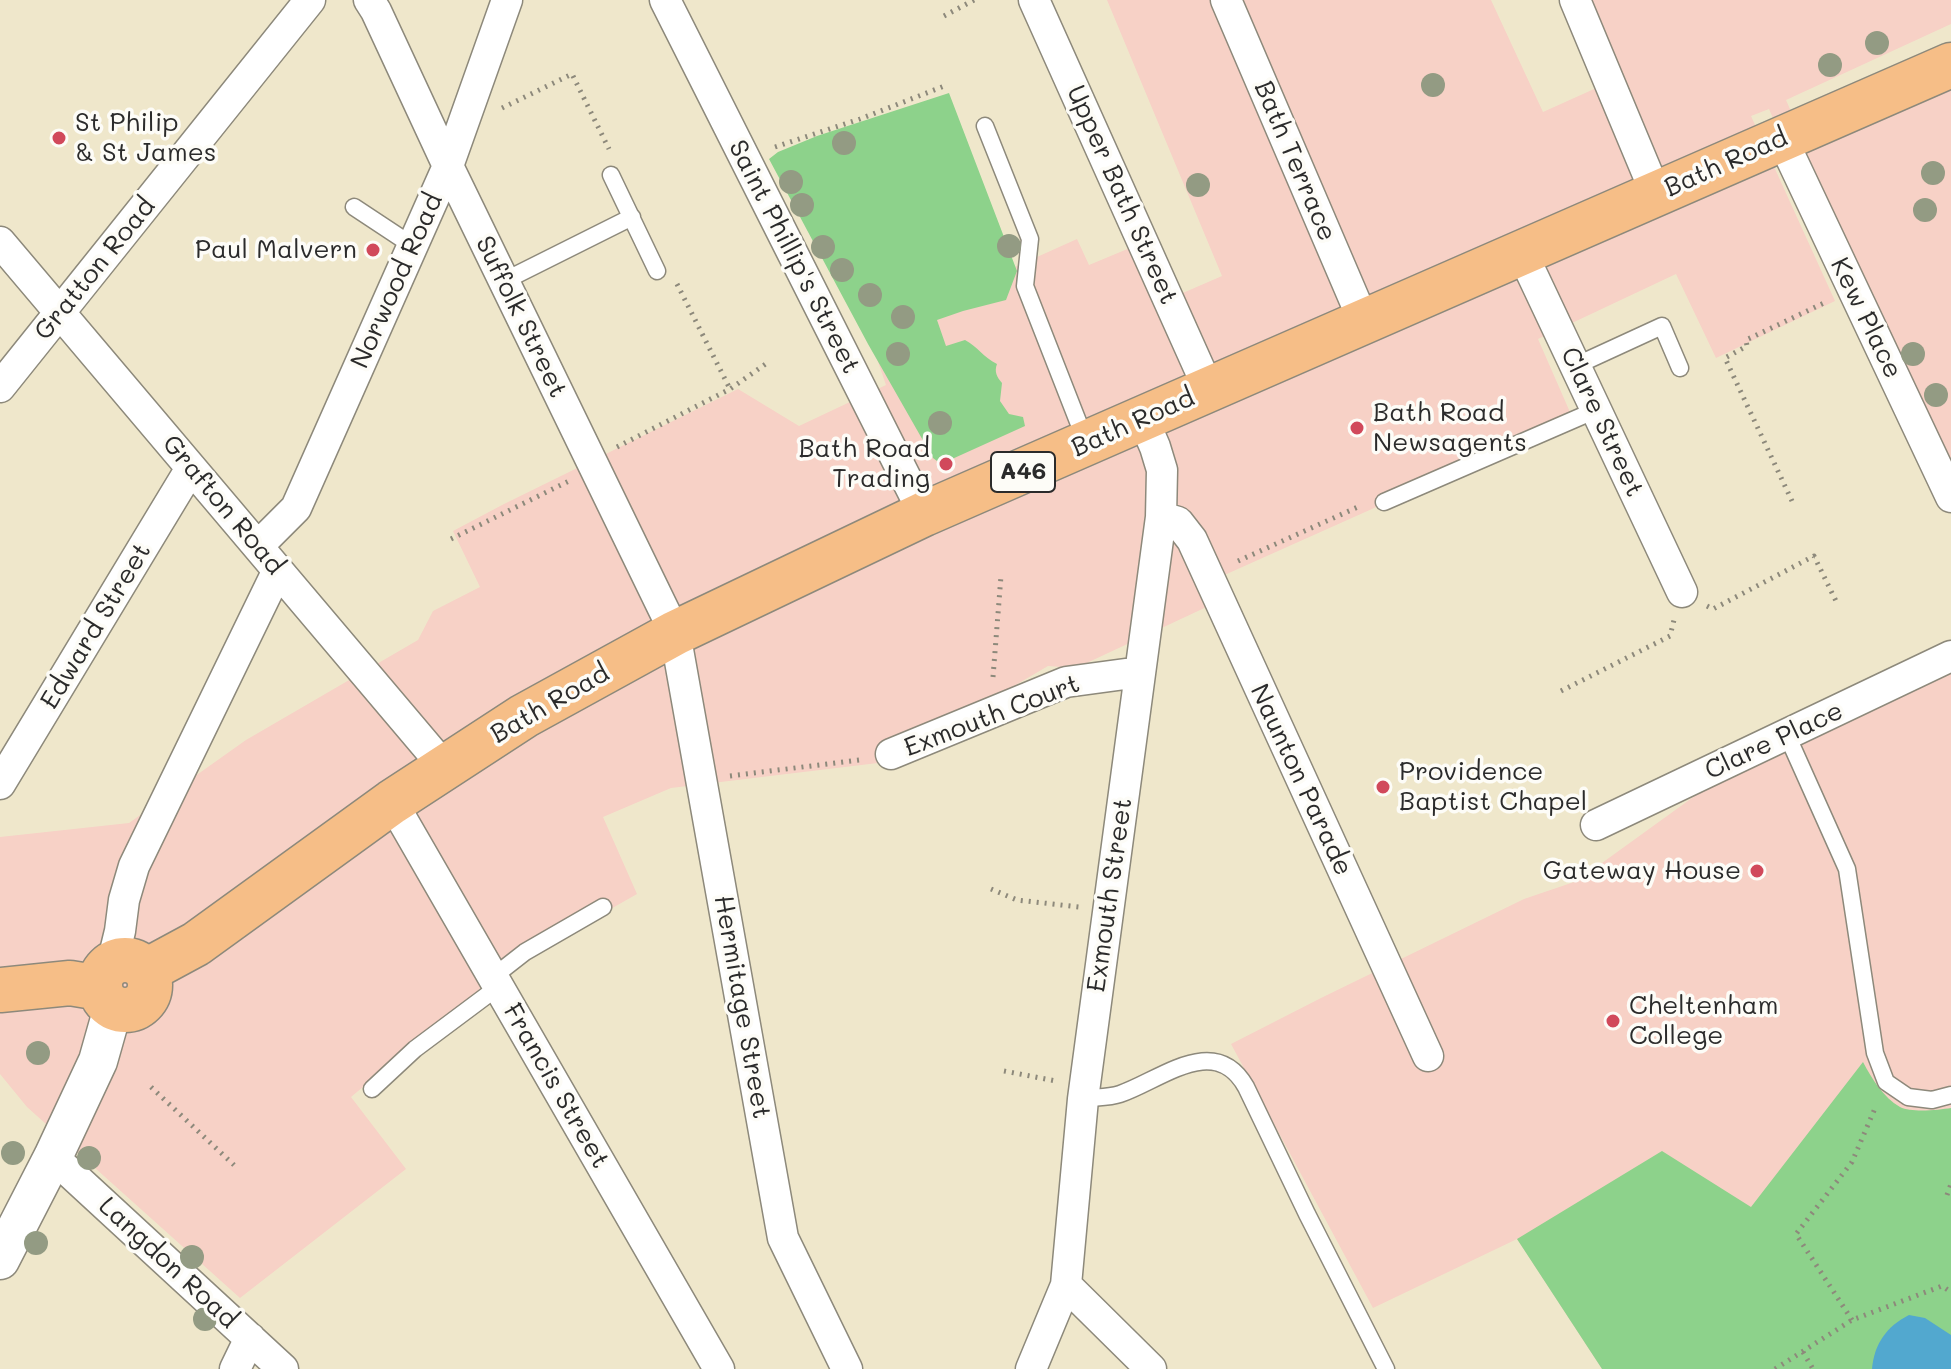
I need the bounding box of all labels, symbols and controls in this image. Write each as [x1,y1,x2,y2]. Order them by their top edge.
street label: Bath Terrace [1247,76,1343,246]
street label: Upper Bath Street [1060,81,1184,309]
place label: St Philip & St James [75,107,216,168]
street label: Bath Road [1660,122,1792,204]
marker: St Philip & St James [50,129,68,147]
street label: Saint Phillip's Street [722,135,866,379]
street label: Norwood Road [344,189,450,373]
street label: Gratton Road [28,191,162,347]
street label: Suffolk Street [468,231,574,403]
place label: Paul Malvern [195,234,357,266]
marker: Paul Malvern [364,241,382,259]
street label: Kew Place [1823,253,1909,383]
street label: Clare Street [1554,342,1650,502]
street label: Bath Road [1067,382,1199,464]
place label: Bath Road Newsagents [1373,397,1527,458]
marker: Bath Road Newsagents [1348,419,1366,437]
street label: Grafton Road [155,429,291,581]
place label: Bath Road Trading [798,433,930,494]
road number: A46 [991,452,1055,492]
marker: Bath Road Trading [937,455,955,473]
street label: Edward Street [34,537,158,715]
street label: Bath Road [485,658,615,750]
street label: Exmouth Court [900,668,1084,764]
street label: Naunton Parade [1243,679,1359,881]
street label: Clare Place [1700,695,1848,787]
place label: Providence Baptist Chapel [1399,756,1587,818]
marker: Providence Baptist Chapel [1374,778,1392,796]
street label: Exmouth Street [1081,796,1139,994]
place label: Gateway House [1543,855,1741,887]
marker: Gateway House [1748,862,1766,880]
street label: Hermitage Street [707,893,777,1121]
place label: Cheltenham College [1629,990,1778,1052]
street label: Francis Street [496,998,616,1174]
marker: Cheltenham College [1604,1012,1622,1030]
street label: Langdon Road [92,1191,244,1335]

